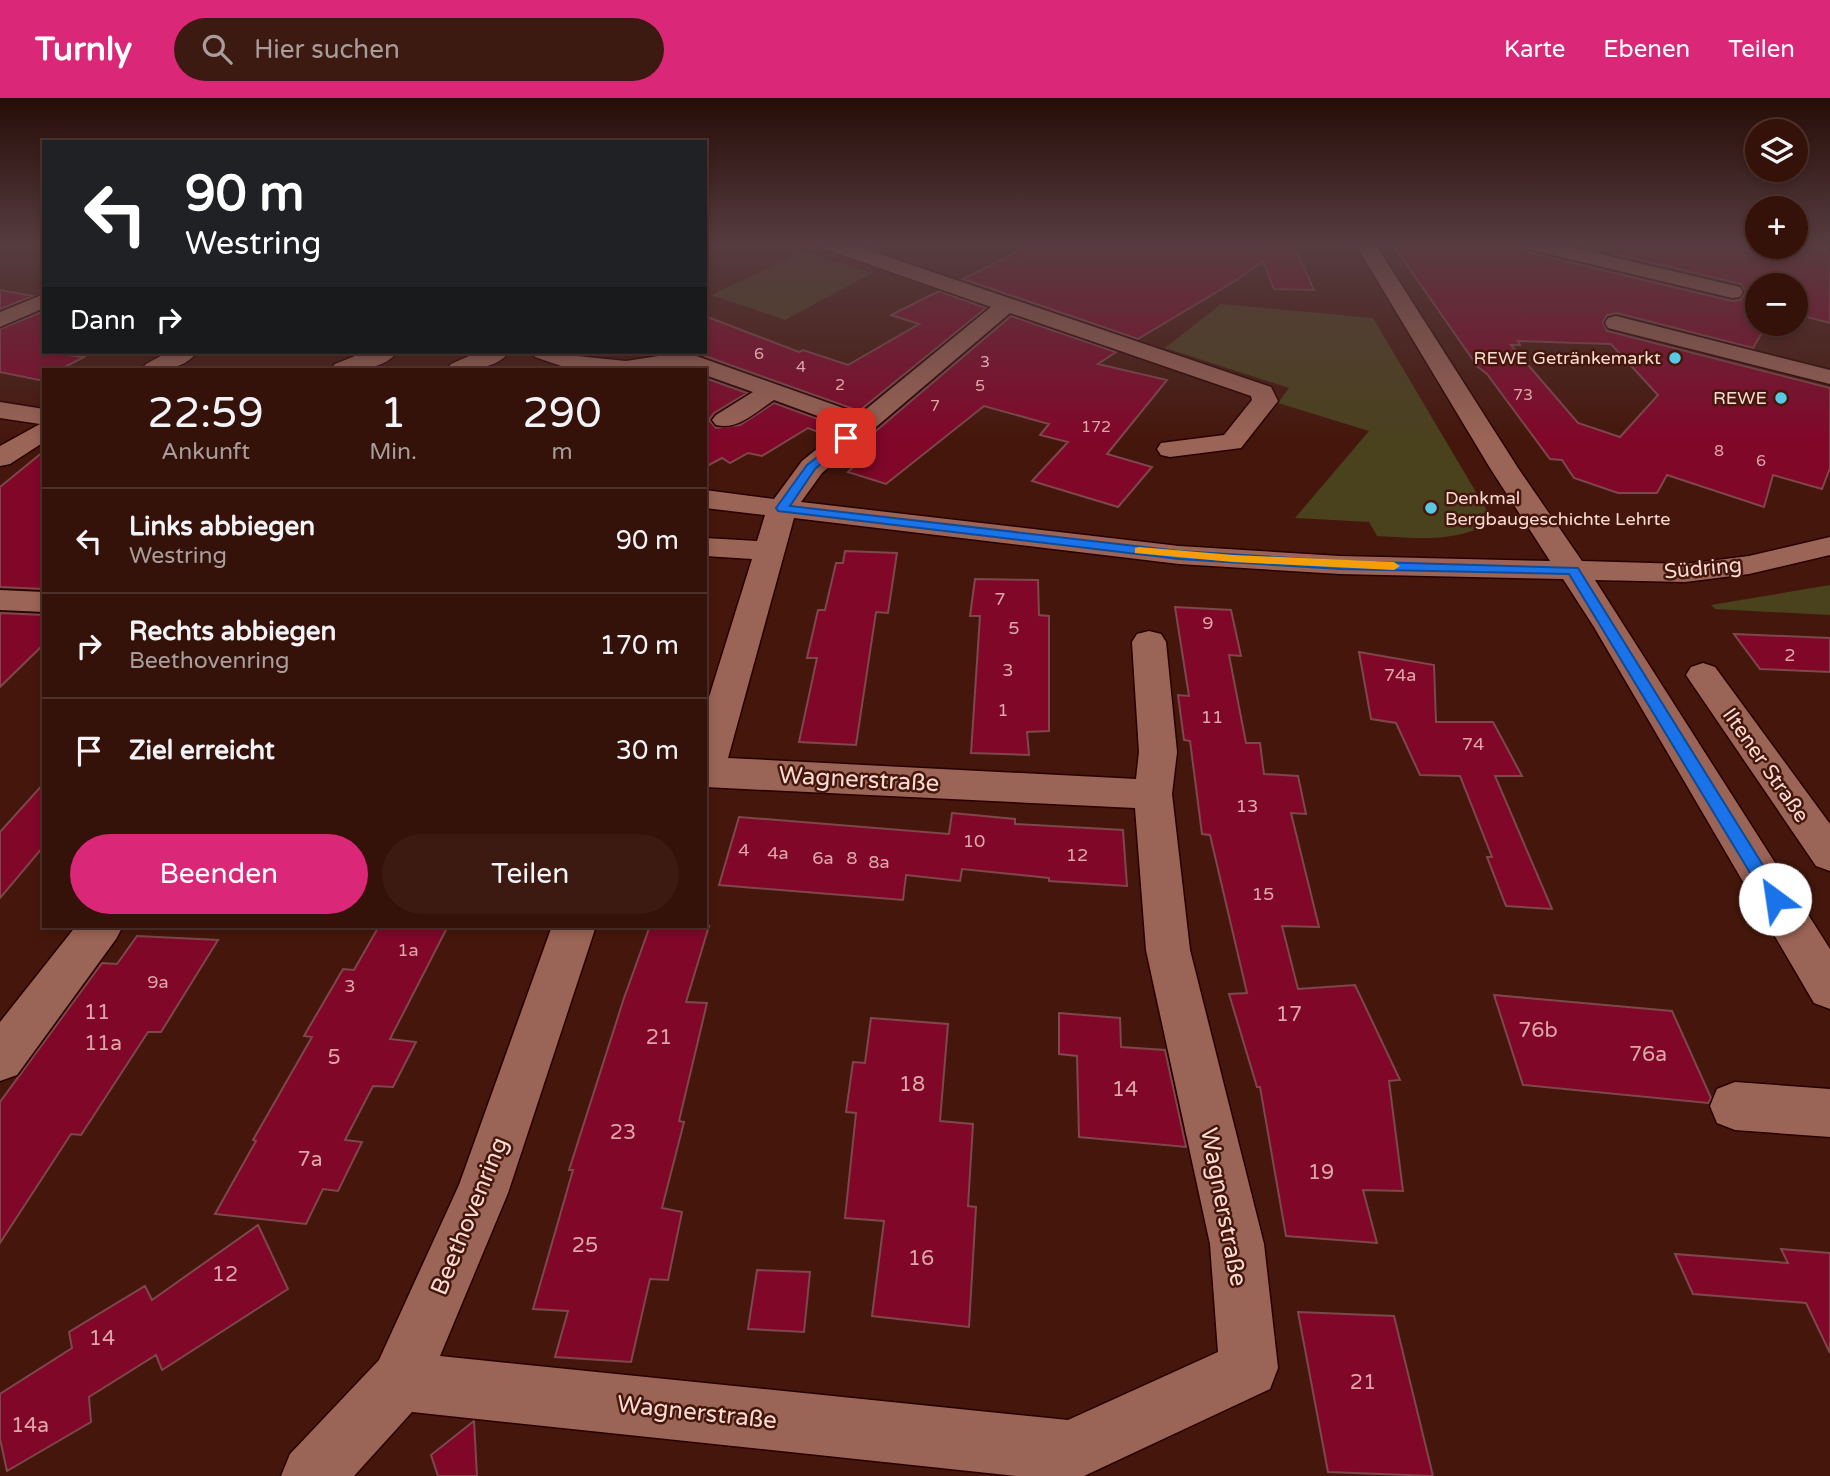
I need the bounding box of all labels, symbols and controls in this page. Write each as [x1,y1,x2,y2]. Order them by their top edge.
search box [174,18,664,81]
text: Turnly [35,30,132,69]
icon: search [198,30,236,68]
text: Hier suchen [254,34,400,65]
text: Karte [1504,35,1565,64]
text: Ebenen [1603,35,1690,64]
text: Teilen [1728,35,1795,64]
map controls [1745,119,1808,336]
button: layers [1745,119,1808,182]
text: 90 m [185,165,304,224]
icon: left [70,168,161,259]
button: + [1745,196,1808,259]
text: Westring [185,225,321,263]
button: − [1745,273,1808,336]
icon: right [150,301,188,339]
text: Dann [70,305,136,336]
house number: 6 [754,344,764,364]
place label: REWE Getränkemarkt [1474,347,1661,369]
marker: REWE Getränkemarkt [1667,350,1683,366]
house number: 3 [980,352,990,372]
house number: 4 [796,357,806,377]
house number: 2 [835,375,845,395]
house number: 5 [975,376,985,396]
house number: 73 [1513,385,1533,405]
place label: REWE [1713,387,1767,409]
text: 22:59 [147,388,264,439]
text: 1 [380,388,406,439]
text: 290 [522,388,602,439]
marker: REWE [1773,390,1789,406]
house number: 7 [930,396,940,416]
pin [816,408,876,468]
house number: 172 [1081,417,1111,437]
icon: arrive [827,419,865,457]
text: Ankunft [161,438,250,466]
text: Min. [369,438,417,466]
text: m [551,438,573,466]
house number: 8 [1714,441,1724,461]
house number: 6 [1756,451,1766,471]
place label: Denkmal Bergbaugeschichte Lehrte [1445,487,1670,530]
marker: Denkmal Bergbaugeschichte Lehrte [1423,500,1439,516]
text: Links abbiegen [129,511,315,542]
icon: left [70,522,108,560]
text: 90 m [616,525,679,556]
text: Westring [129,542,227,570]
street label: Südring [1663,553,1743,584]
house number: 7 [994,588,1006,610]
house number: 9 [1202,612,1214,634]
text: Rechts abbiegen [129,616,336,647]
house number: 5 [1008,617,1020,639]
icon: right [70,627,108,665]
text: 170 m [599,630,679,661]
house number: 2 [1784,644,1796,666]
text: Beethovenring [129,647,290,675]
house number: 3 [1002,659,1014,681]
house number: 74a [1384,664,1416,686]
house number: 1 [997,699,1009,721]
street label: Iltener Straße [1717,703,1814,827]
house number: 11 [1201,706,1223,728]
icon: arrive [70,732,108,770]
house number: 74 [1462,733,1484,755]
text: Ziel erreicht [129,735,275,766]
text: 30 m [616,735,679,766]
street label: Wagnerstraße [778,761,940,798]
house number: 13 [1236,795,1258,817]
house number: 10 [963,830,985,852]
button: Beenden [70,834,368,914]
button: Teilen [382,834,679,914]
house number: 4 [738,839,750,861]
house number: 4a [767,842,789,864]
house number: 12 [1066,844,1088,866]
house number: 6a [812,847,834,869]
house number: 8 [846,847,858,869]
house number: 8a [868,851,890,873]
position arrow [1738,862,1812,936]
house number: 15 [1252,883,1274,905]
house number: 1a [397,939,419,961]
house number: 9a [147,971,169,993]
house number: 3 [344,975,356,997]
house number: 11 [84,1000,110,1025]
house number: 17 [1276,1002,1302,1027]
house number: 76b [1518,1018,1558,1043]
house number: 21 [646,1025,672,1050]
house number: 11a [84,1031,122,1056]
house number: 76a [1629,1042,1667,1067]
house number: 5 [327,1045,341,1070]
house number: 18 [899,1072,925,1097]
house number: 14 [1112,1077,1138,1102]
house number: 23 [610,1120,636,1145]
street label: Wagnerstraße [1194,1125,1253,1289]
street label: Beethovenring [425,1133,514,1299]
house number: 7a [298,1147,323,1172]
house number: 19 [1308,1160,1334,1185]
house number: 25 [572,1233,598,1258]
house number: 16 [908,1246,934,1271]
house number: 12 [212,1262,238,1287]
house number: 14 [89,1326,115,1351]
house number: 21 [1350,1370,1376,1395]
street label: Wagnerstraße [615,1390,778,1435]
house number: 14a [11,1413,49,1438]

